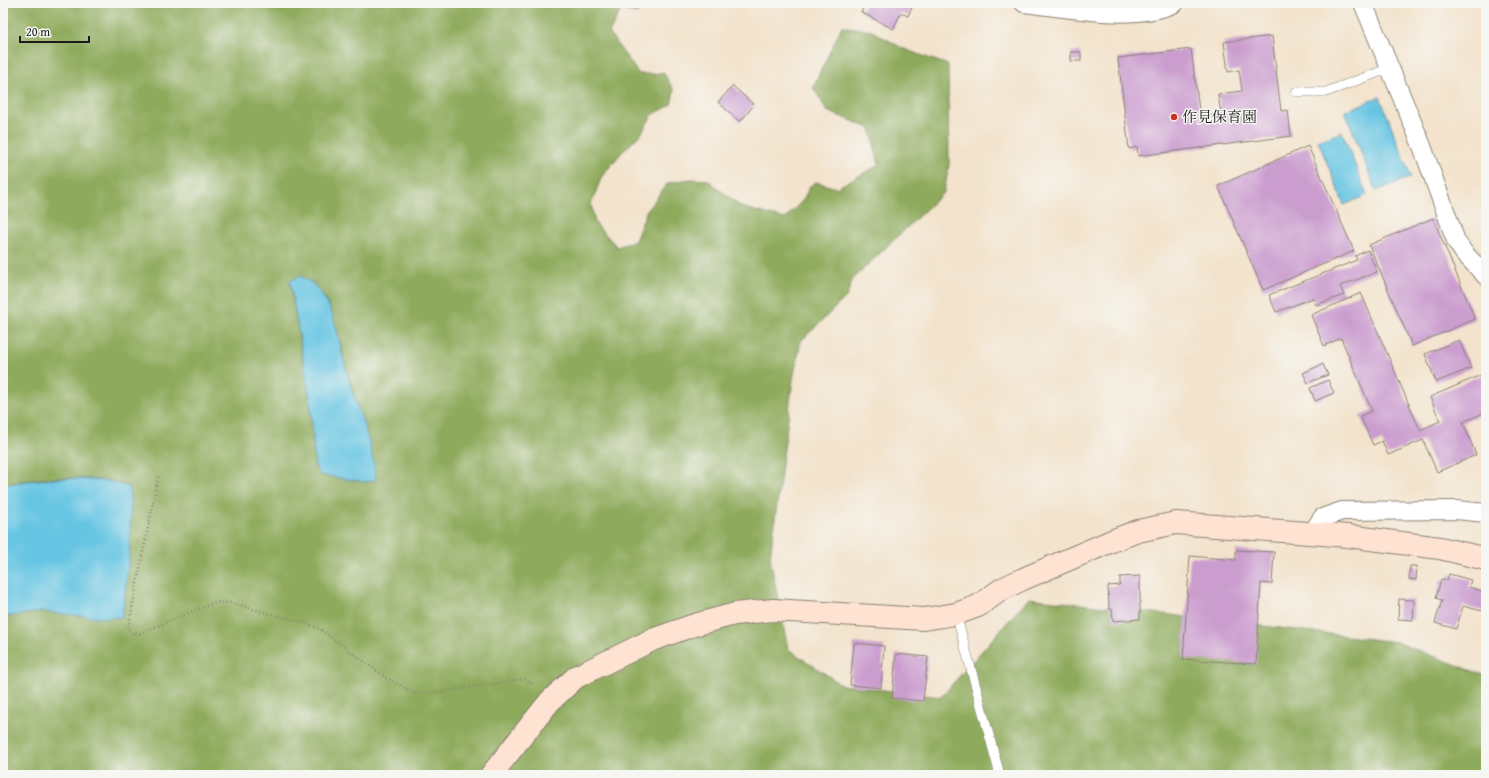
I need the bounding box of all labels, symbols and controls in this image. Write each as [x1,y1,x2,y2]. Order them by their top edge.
scale bar [20,18,89,44]
text: 20 m [26,23,50,40]
place label: 作見保育園 [1182,106,1257,127]
marker: 作見保育園 [1169,112,1179,122]

